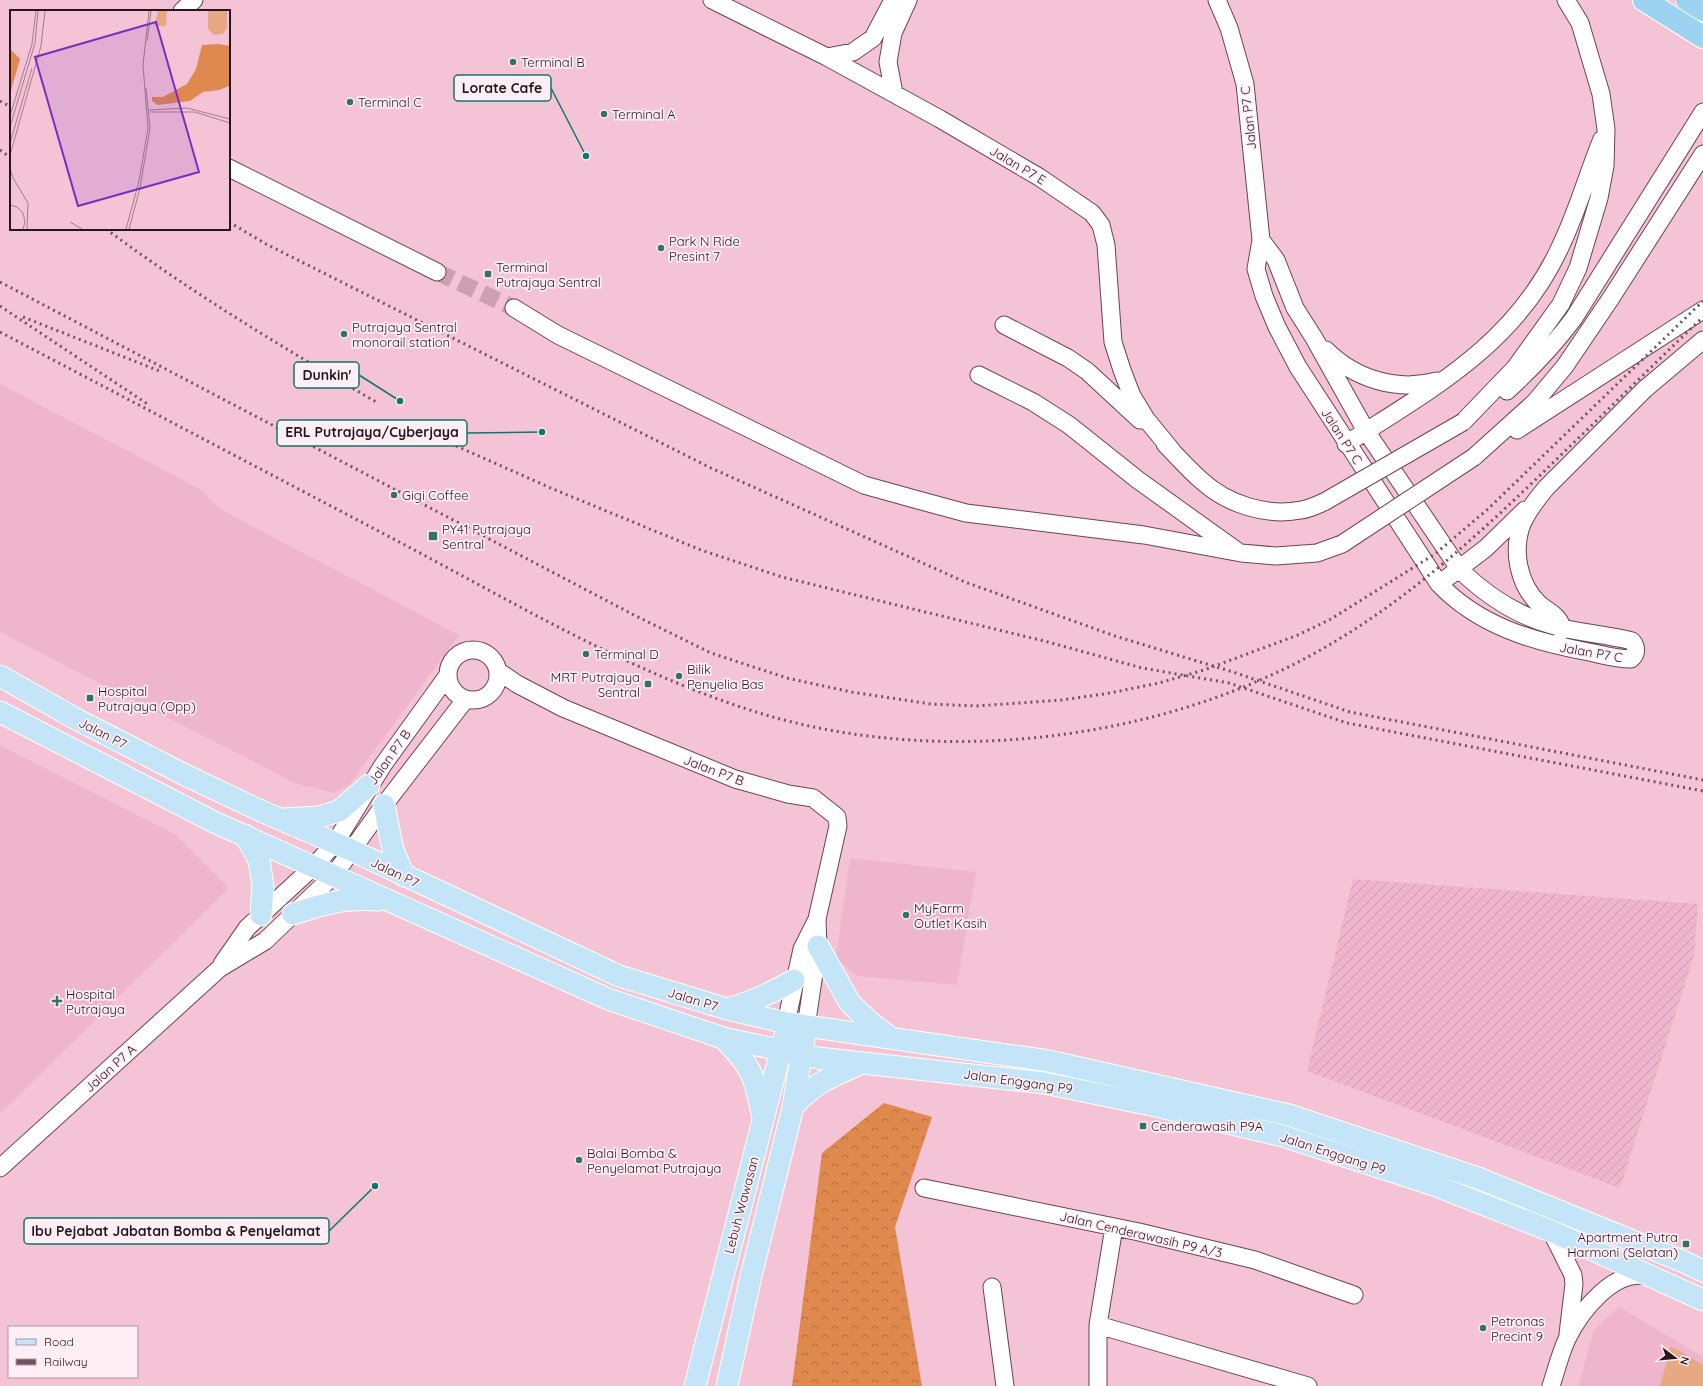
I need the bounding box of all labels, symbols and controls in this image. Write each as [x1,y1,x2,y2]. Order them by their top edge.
inset map [10,10,230,230]
place label: Terminal B [521,54,585,70]
marker: Terminal B [508,57,518,67]
callout: Lorate Cafe [454,75,551,101]
text: Lorate Cafe [462,79,542,97]
street label: Jalan P7 C [1237,85,1259,151]
place label: Terminal C [358,94,422,110]
marker: Terminal C [345,97,355,107]
place label: Terminal A [612,106,676,122]
marker: Terminal A [599,109,609,119]
street label: Jalan P7 E [987,142,1049,188]
place label: Park N Ride Presint 7 [669,233,740,264]
marker: Park N Ride Presint 7 [656,243,666,253]
place label: Terminal Putrajaya Sentral [496,259,601,290]
marker: Terminal Putrajaya Sentral [483,269,493,279]
place label: Putrajaya Sentral monorail station [352,319,457,350]
marker: Putrajaya Sentral monorail station [339,329,349,339]
callout: Dunkin' [294,362,359,388]
text: Dunkin' [302,366,352,384]
street label: Jalan P7 C [1318,405,1366,467]
callout: ERL Putrajaya/Cyberjaya [277,420,467,446]
text: ERL Putrajaya/Cyberjaya [285,423,459,441]
place label: Gigi Coffee [402,487,469,503]
marker: Gigi Coffee [389,490,399,500]
place label: PY41 Putrajaya Sentral [442,521,531,552]
marker: PY41 Putrajaya Sentral [427,530,439,542]
street label: Jalan P7 C [1558,639,1624,665]
place label: Terminal D [594,646,659,662]
marker: Terminal D [581,649,591,659]
place label: Bilik Penyelia Bas [687,661,764,692]
place label: MRT Putrajaya Sentral [550,669,640,700]
marker: Bilik Penyelia Bas [674,671,684,681]
marker: MRT Putrajaya Sentral [643,679,653,689]
place label: Hospital Putrajaya (Opp) [98,683,196,714]
marker: Hospital Putrajaya (Opp) [85,693,95,703]
street label: Jalan P7 [76,714,130,752]
street label: Jalan P7 B [364,726,414,788]
street label: Jalan P7 B [681,751,747,789]
street label: Jalan P7 [368,853,422,891]
place label: MyFarm Outlet Kasih [914,900,987,931]
marker: MyFarm Outlet Kasih [901,910,911,920]
street label: Jalan P7 [666,984,720,1014]
place label: Hospital Putrajaya [66,986,125,1017]
marker: Hospital Putrajaya [51,995,63,1007]
street label: Jalan P7 A [81,1040,139,1095]
street label: Jalan Enggang P9 [962,1065,1074,1097]
place label: Cenderawasih P9A [1151,1118,1264,1134]
marker: Cenderawasih P9A [1138,1121,1148,1131]
street label: Jalan Enggang P9 [1278,1128,1388,1178]
place label: Balai Bomba & Penyelamat Putrajaya [587,1145,722,1176]
marker: Balai Bomba & Penyelamat Putrajaya [574,1155,584,1165]
street label: Lebuh Wawasan [720,1155,762,1255]
street label: Jalan Cenderawasih P9 A/3 [1058,1207,1224,1261]
callout: Ibu Pejabat Jabatan Bomba & Penyelamat [24,1218,329,1244]
text: Ibu Pejabat Jabatan Bomba & Penyelamat [31,1222,321,1240]
place label: Apartment Putra Harmoni (Selatan) [1567,1229,1678,1260]
marker: Apartment Putra Harmoni (Selatan) [1681,1239,1691,1249]
place label: Petronas Precint 9 [1491,1313,1544,1344]
marker: Petronas Precint 9 [1478,1323,1488,1333]
legend [8,1326,138,1378]
text: Road [44,1334,74,1349]
north arrow [1655,1338,1695,1378]
text: Railway [44,1354,88,1369]
text: N [1677,1355,1692,1367]

